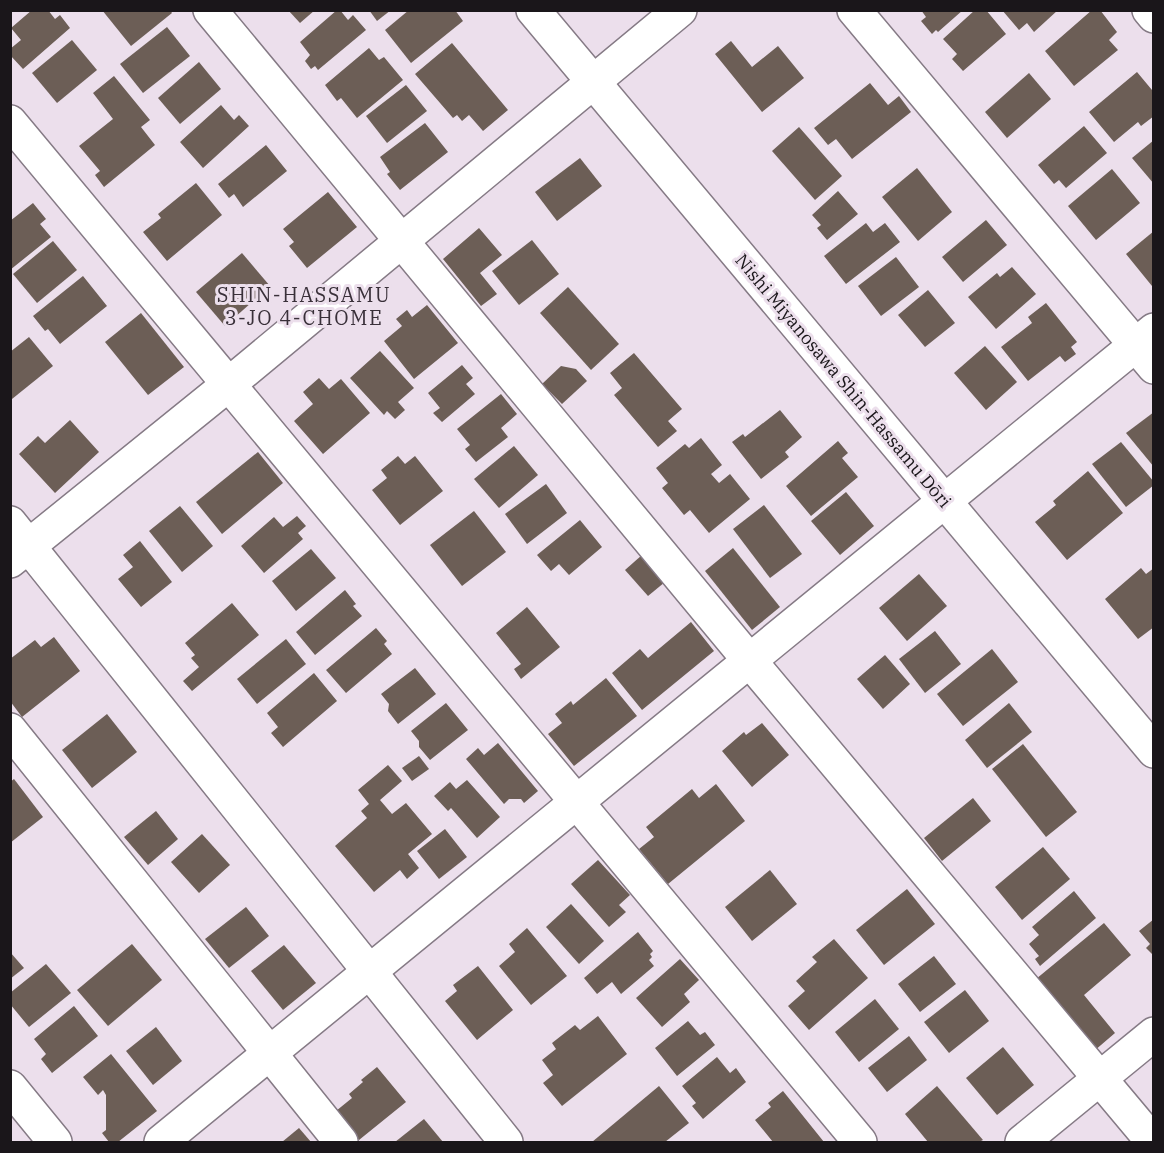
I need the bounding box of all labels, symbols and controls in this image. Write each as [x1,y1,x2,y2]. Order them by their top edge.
street label: Nishi Miyanosawa Shin-Hassamu Dōri [730,249,957,513]
district label: SHIN-HASSAMU 3-JO 4-CHOME [217,281,391,331]

